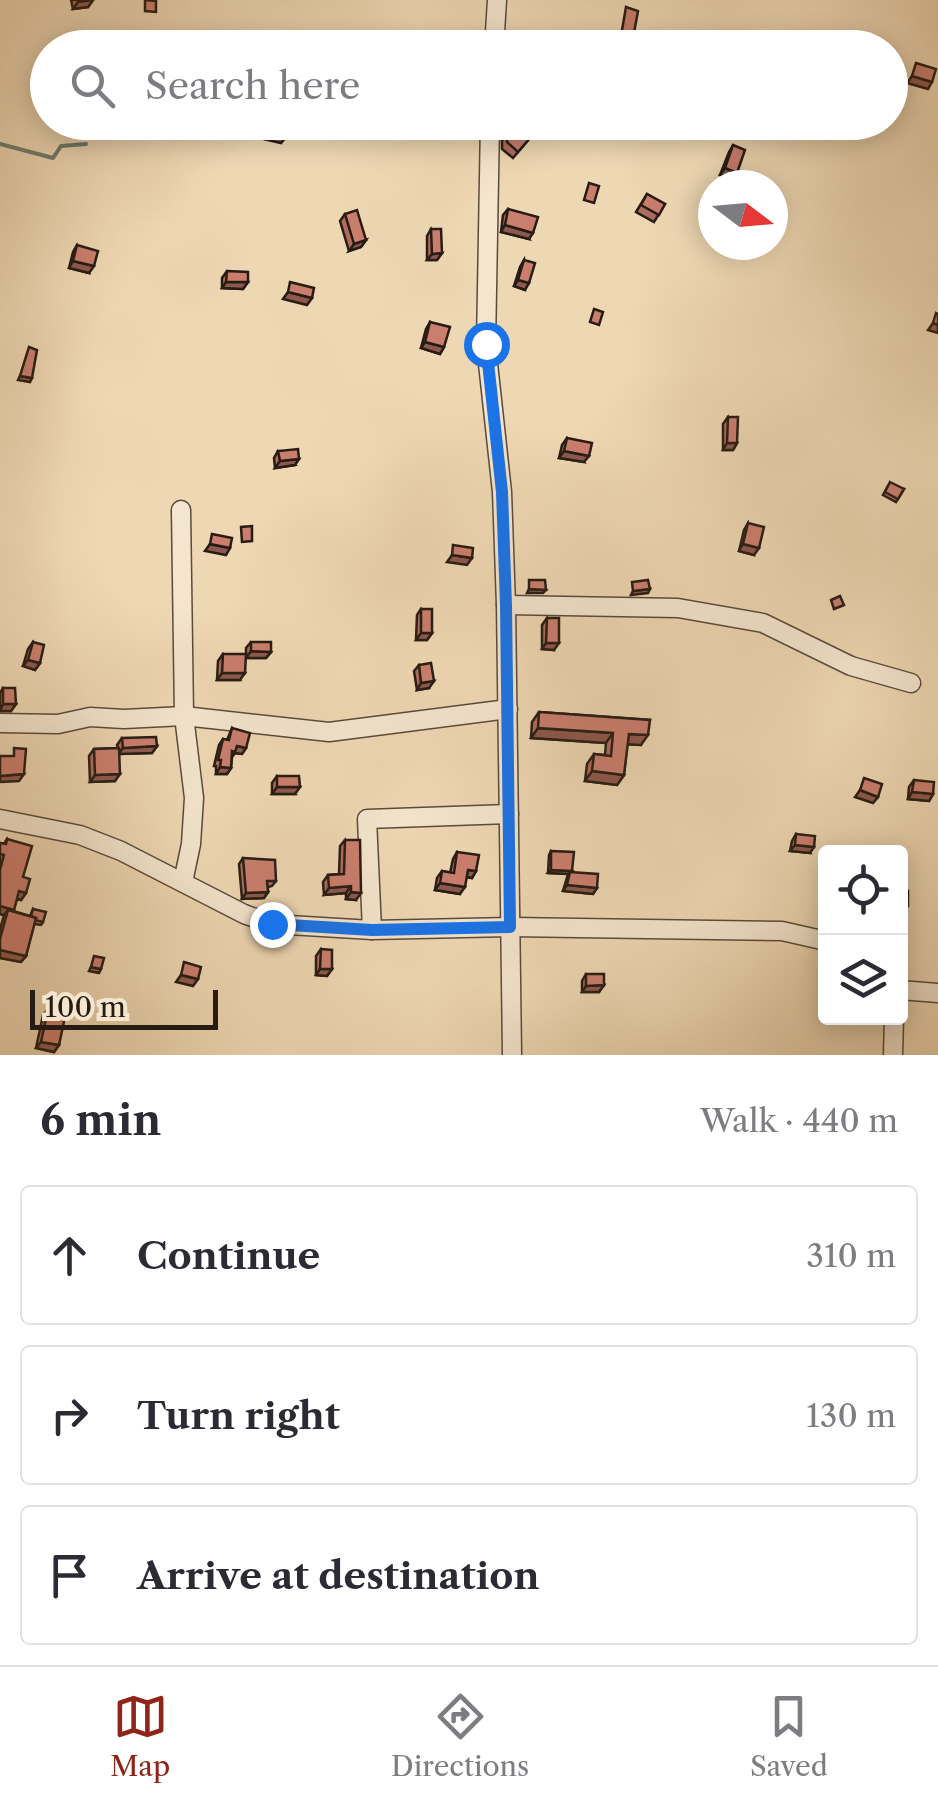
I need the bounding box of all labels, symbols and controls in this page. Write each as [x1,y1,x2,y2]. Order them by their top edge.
search box [30,30,908,140]
icon: search [65,58,120,113]
text: Search here [145,62,360,109]
north arrow [698,170,788,260]
route start [464,322,510,368]
map controls [818,845,908,1025]
button: locate [818,845,908,935]
route end [250,902,296,948]
button: layers [818,935,908,1025]
scale bar [30,985,218,1030]
text: 100 m [45,990,126,1024]
text: 6 min [40,1094,161,1146]
text: Walk · 440 m [700,1101,898,1140]
icon: ahead [42,1228,97,1283]
text: Continue [137,1232,320,1279]
text: 310 m [806,1236,896,1275]
icon: right [42,1388,97,1443]
text: Turn right [137,1392,340,1439]
text: 130 m [806,1396,896,1435]
icon: arrive [42,1548,97,1603]
text: Arrive at destination [137,1552,540,1599]
tab: Map [110,1689,170,1783]
tab: Directions [391,1689,529,1783]
tab: Saved [750,1689,828,1783]

